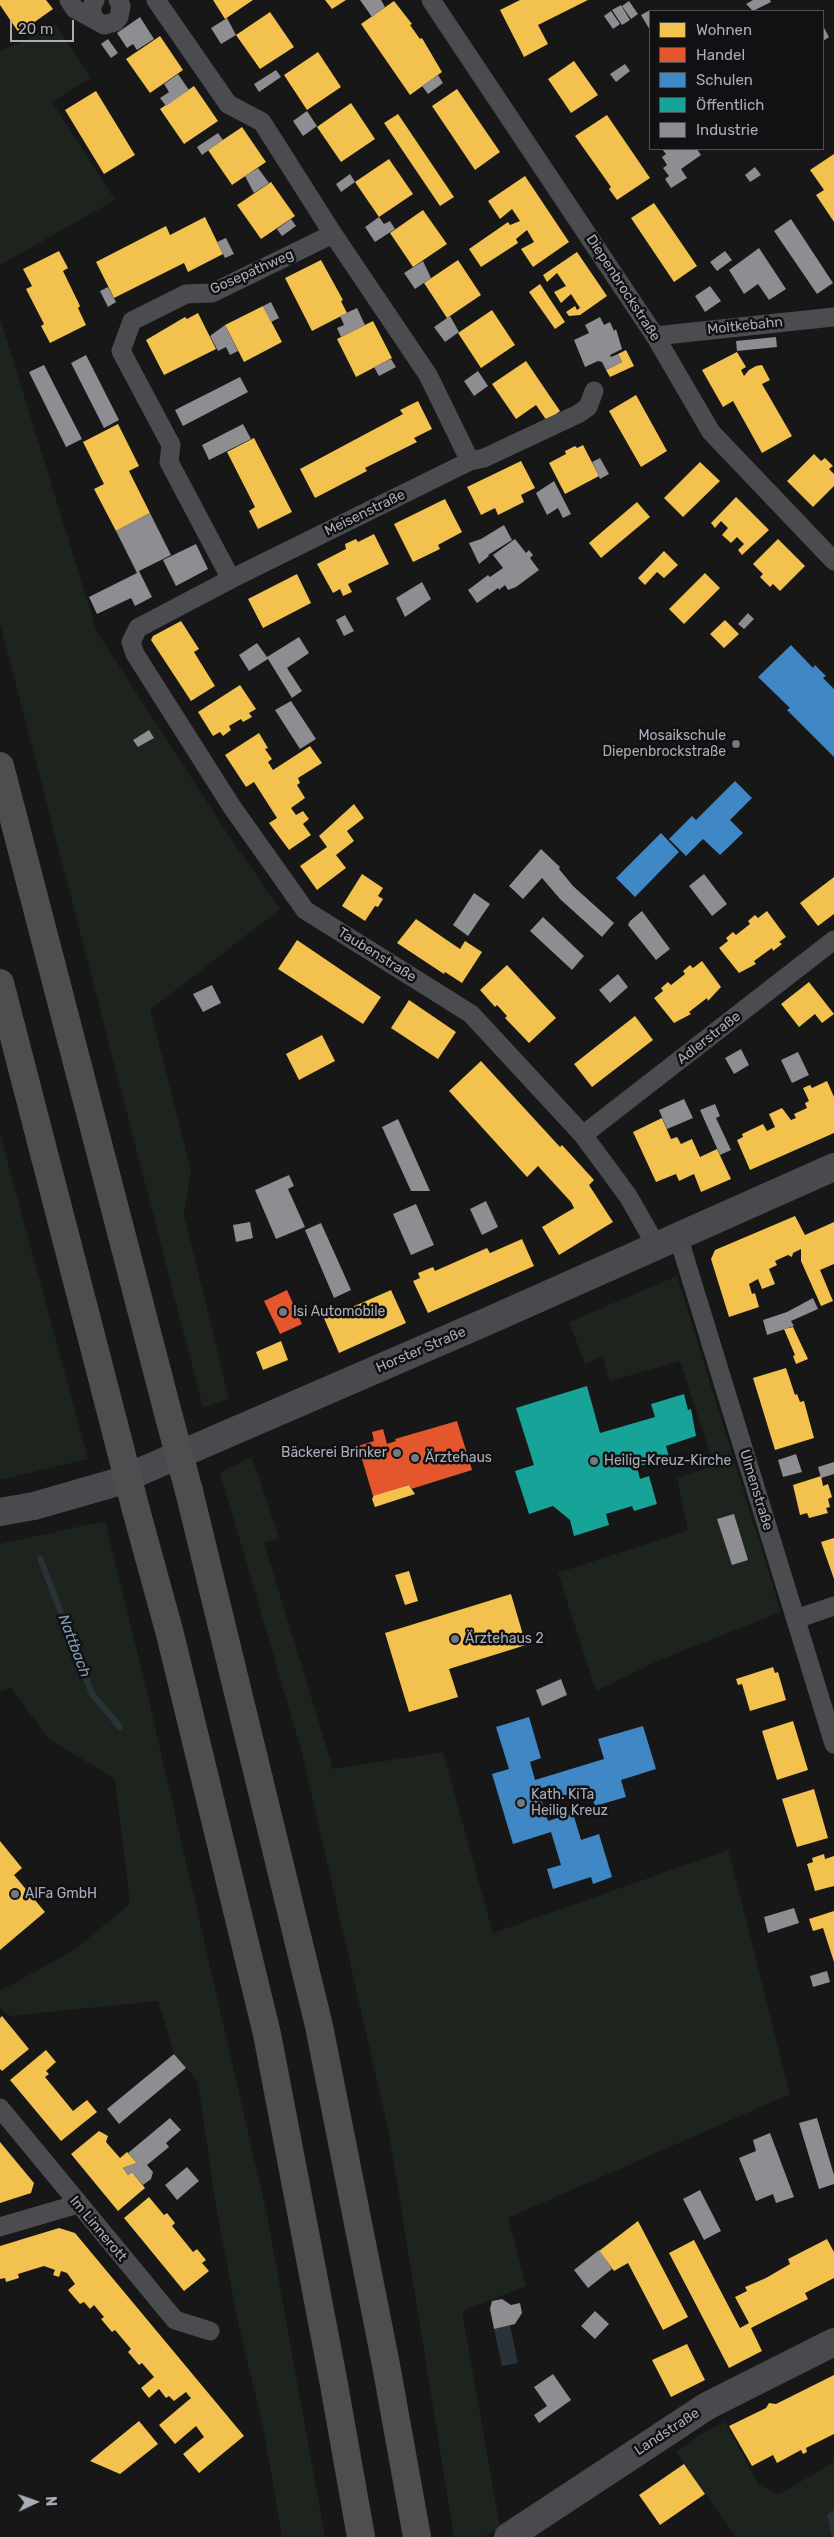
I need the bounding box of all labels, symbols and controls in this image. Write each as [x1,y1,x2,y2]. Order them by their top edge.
scale bar [12,10,76,42]
legend [649,10,824,150]
text: 20 m [18,20,53,38]
text: Wohnen [696,21,752,39]
text: Handel [696,46,745,64]
text: Schulen [696,71,753,89]
text: Öffentlich [696,96,764,114]
text: Industrie [696,121,758,139]
street label: Diepenbrockstraße [582,232,664,344]
street label: Gosepathweg [208,246,296,298]
street label: Moltkebahn [706,314,784,338]
street label: Meisenstraße [322,486,408,540]
place label: Mosaikschule Diepenbrockstraße [602,728,726,760]
marker: Mosaikschule Diepenbrockstraße [730,738,742,750]
street label: Taubenstraße [335,924,419,986]
street label: Adlerstraße [674,1008,744,1068]
place label: Isi Automobile [293,1304,385,1320]
marker: Isi Automobile [277,1306,289,1318]
street label: Horster Straße [374,1324,468,1376]
place label: Bäckerei Brinker [281,1445,387,1461]
marker: Bäckerei Brinker [391,1447,403,1459]
street label: Ulmenstraße [736,1448,776,1532]
place label: Ärztehaus [425,1450,492,1466]
marker: Ärztehaus [409,1452,421,1464]
place label: Heilig-Kreuz-Kirche [604,1453,731,1469]
marker: Heilig-Kreuz-Kirche [588,1455,600,1467]
water label: Nattbach [54,1612,94,1680]
place label: Ärztehaus 2 [465,1631,544,1647]
marker: Ärztehaus 2 [449,1633,461,1645]
place label: Kath. KiTa Heilig Kreuz [531,1787,608,1820]
marker: Kath. KiTa Heilig Kreuz [515,1797,527,1809]
place label: AlFa GmbH [25,1886,97,1902]
marker: AlFa GmbH [9,1888,21,1900]
street label: Im Linnerott [66,2193,130,2265]
street label: Landstraße [631,2405,703,2459]
north arrow [10,2477,60,2527]
text: N [42,2496,59,2507]

